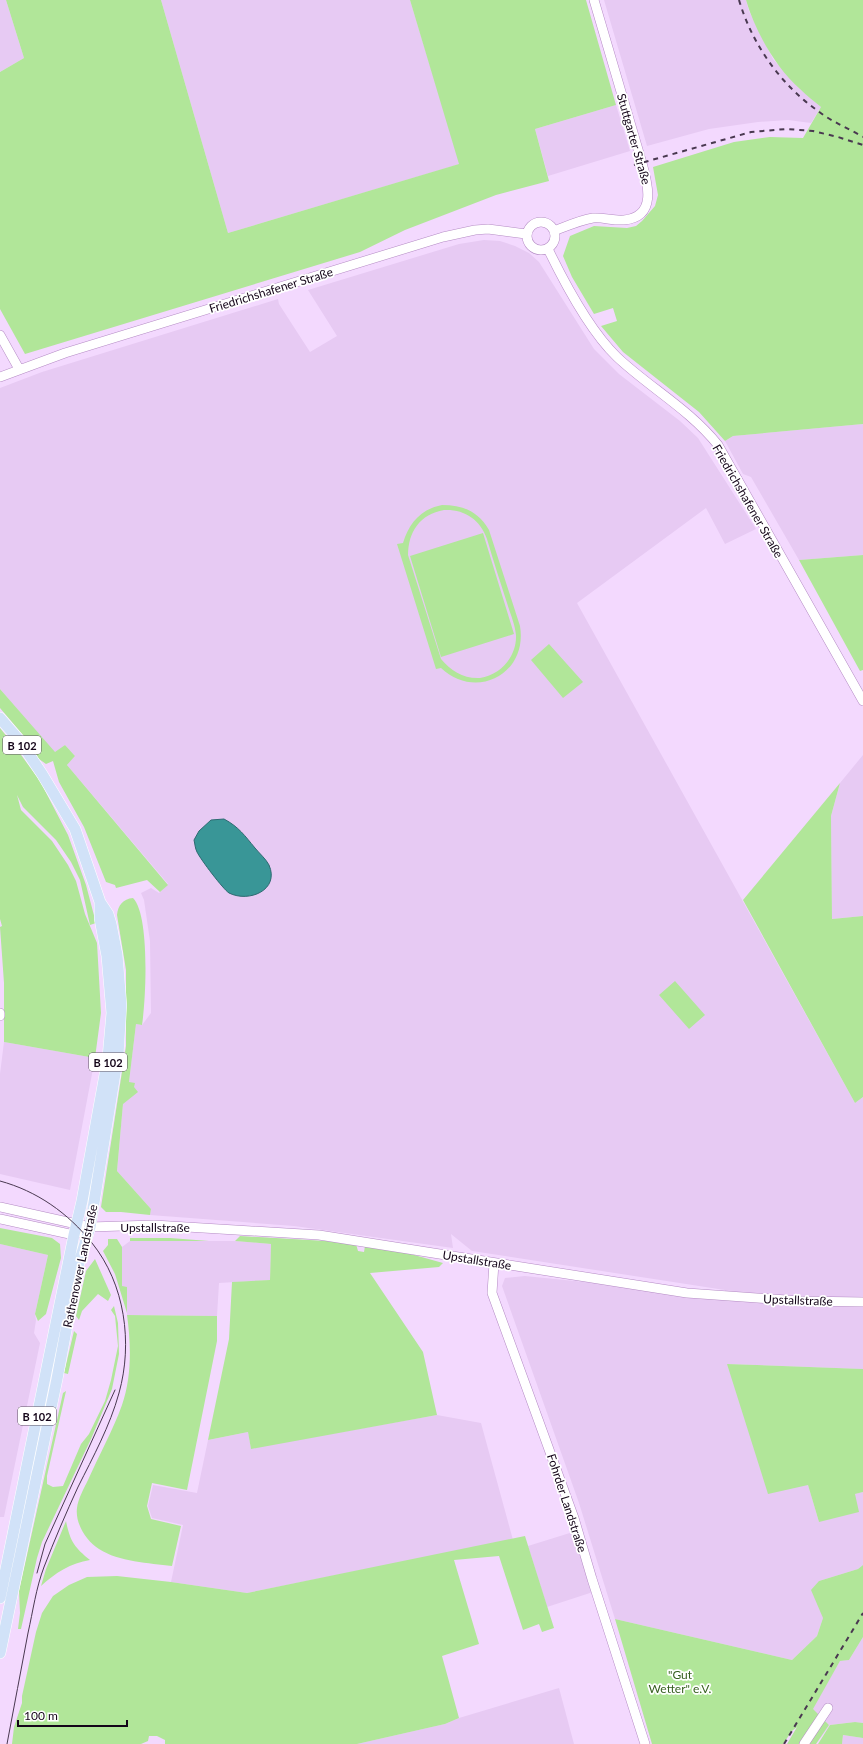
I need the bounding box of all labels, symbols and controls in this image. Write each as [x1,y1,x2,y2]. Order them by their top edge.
street label: Stuttgarter Straße [614,92,654,186]
street label: Friedrichshafener Straße [207,264,335,316]
street label: Friedrichshafener Straße [709,442,787,560]
road number: B 102 [3,736,41,754]
road number: B 102 [89,1053,127,1071]
street label: Rathenower Landstraße [60,1203,100,1329]
street label: Upstallstraße [120,1220,190,1235]
street label: Upstallstraße [441,1247,513,1273]
street label: Upstallstraße [763,1291,833,1309]
road number: B 102 [18,1407,56,1425]
street label: Fohrder Landstraße [544,1452,590,1554]
park label: "Gut Wetter" e.V. [649,1667,712,1696]
scale bar [18,1702,127,1728]
text: 100 m [24,1708,58,1723]

